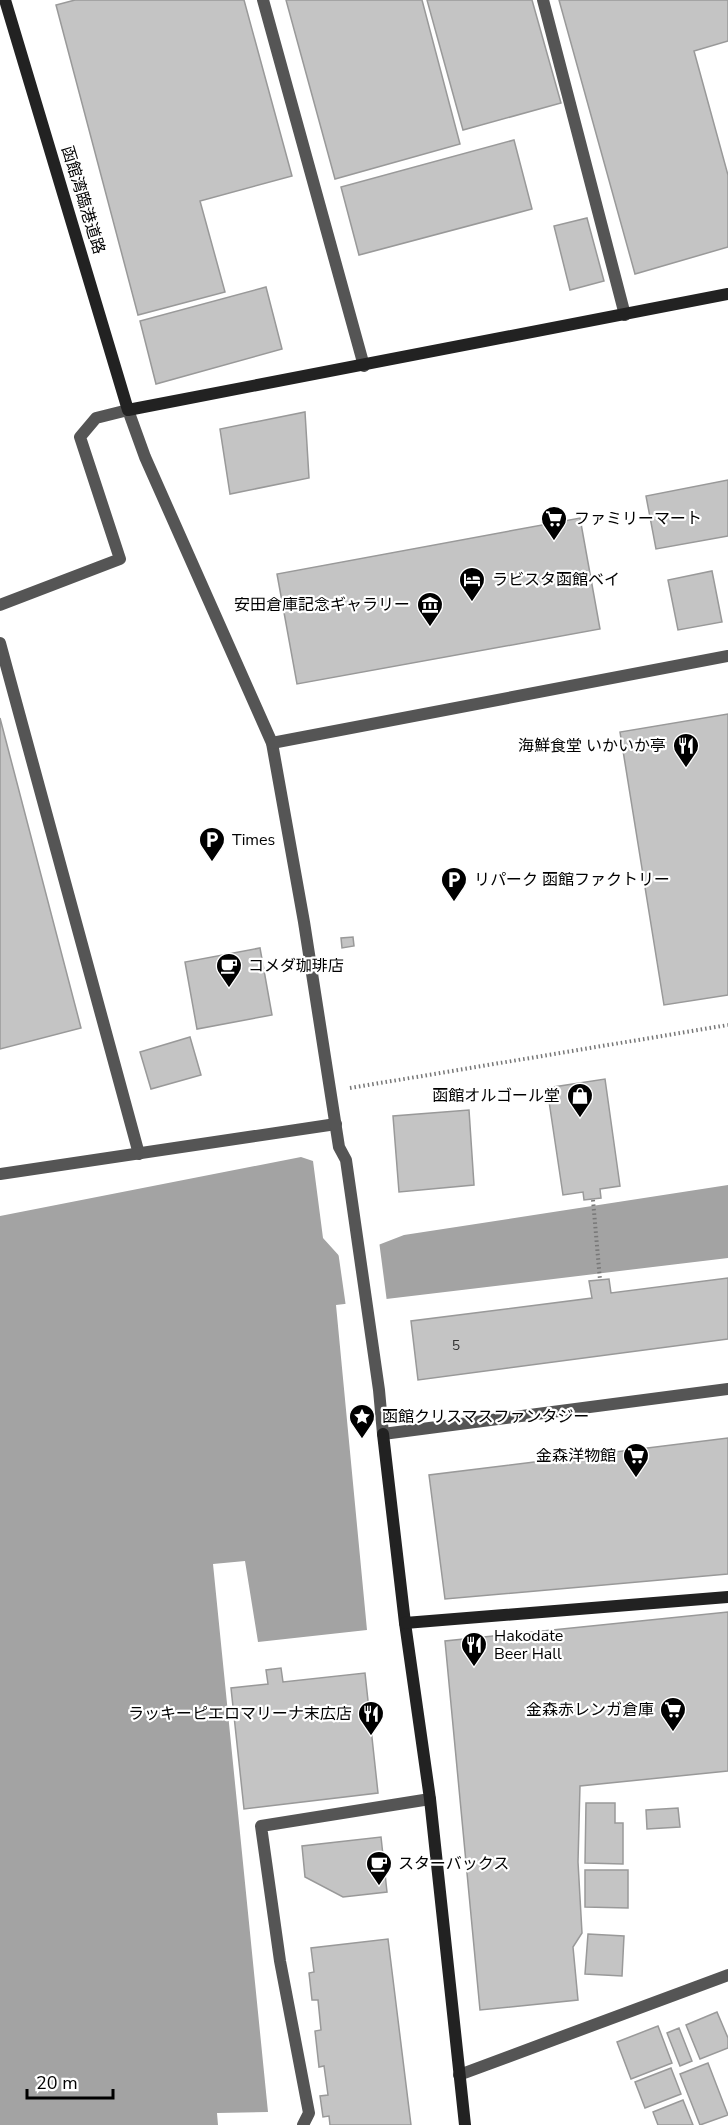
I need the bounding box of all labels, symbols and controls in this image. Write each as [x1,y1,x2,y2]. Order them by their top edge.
street label: 函館湾臨港道路 [56,143,110,257]
supermarket icon: ファミリーマート [539,504,569,542]
place label: ファミリーマート [574,508,702,530]
hotel icon: ラビスタ函館ベイ [457,565,487,603]
place label: ラビスタ函館ベイ [492,569,620,591]
museum icon: 安田倉庫記念ギャラリー [415,590,445,628]
place label: 安田倉庫記念ギャラリー [234,594,410,616]
restaurant icon: 海鮮食堂 いかいか亭 [671,731,701,769]
place label: 海鮮食堂 いかいか亭 [518,735,666,757]
parking icon: Times [197,825,227,863]
place label: Times [232,829,275,851]
parking icon: リパーク 函館ファクトリー [439,865,469,903]
place label: リパーク 函館ファクトリー [474,869,670,891]
cafe icon: コメダ珈琲店 [214,951,244,989]
place label: コメダ珈琲店 [248,955,344,977]
shop icon: 函館オルゴール堂 [565,1081,595,1119]
place label: 函館オルゴール堂 [432,1085,560,1107]
house number: 5 [452,1336,460,1355]
place icon: 函館クリスマスファンタジー [347,1402,377,1440]
place label: 函館クリスマスファンタジー [382,1406,590,1428]
supermarket icon: 金森洋物館 [621,1441,651,1479]
place label: 金森洋物館 [536,1445,616,1467]
place label: Hakodate Beer Hall [494,1625,563,1665]
restaurant icon: Hakodate Beer Hall [459,1630,489,1668]
supermarket icon: 金森赤レンガ倉庫 [658,1695,688,1733]
restaurant icon: ラッキーピエロマリーナ末広店 [356,1699,386,1737]
place label: 金森赤レンガ倉庫 [526,1699,654,1721]
place label: ラッキーピエロマリーナ末広店 [128,1703,352,1725]
cafe icon: スターバックス [364,1849,394,1887]
place label: スターバックス [398,1853,509,1875]
scale bar [27,2062,112,2100]
text: 20 m [36,2071,78,2095]

